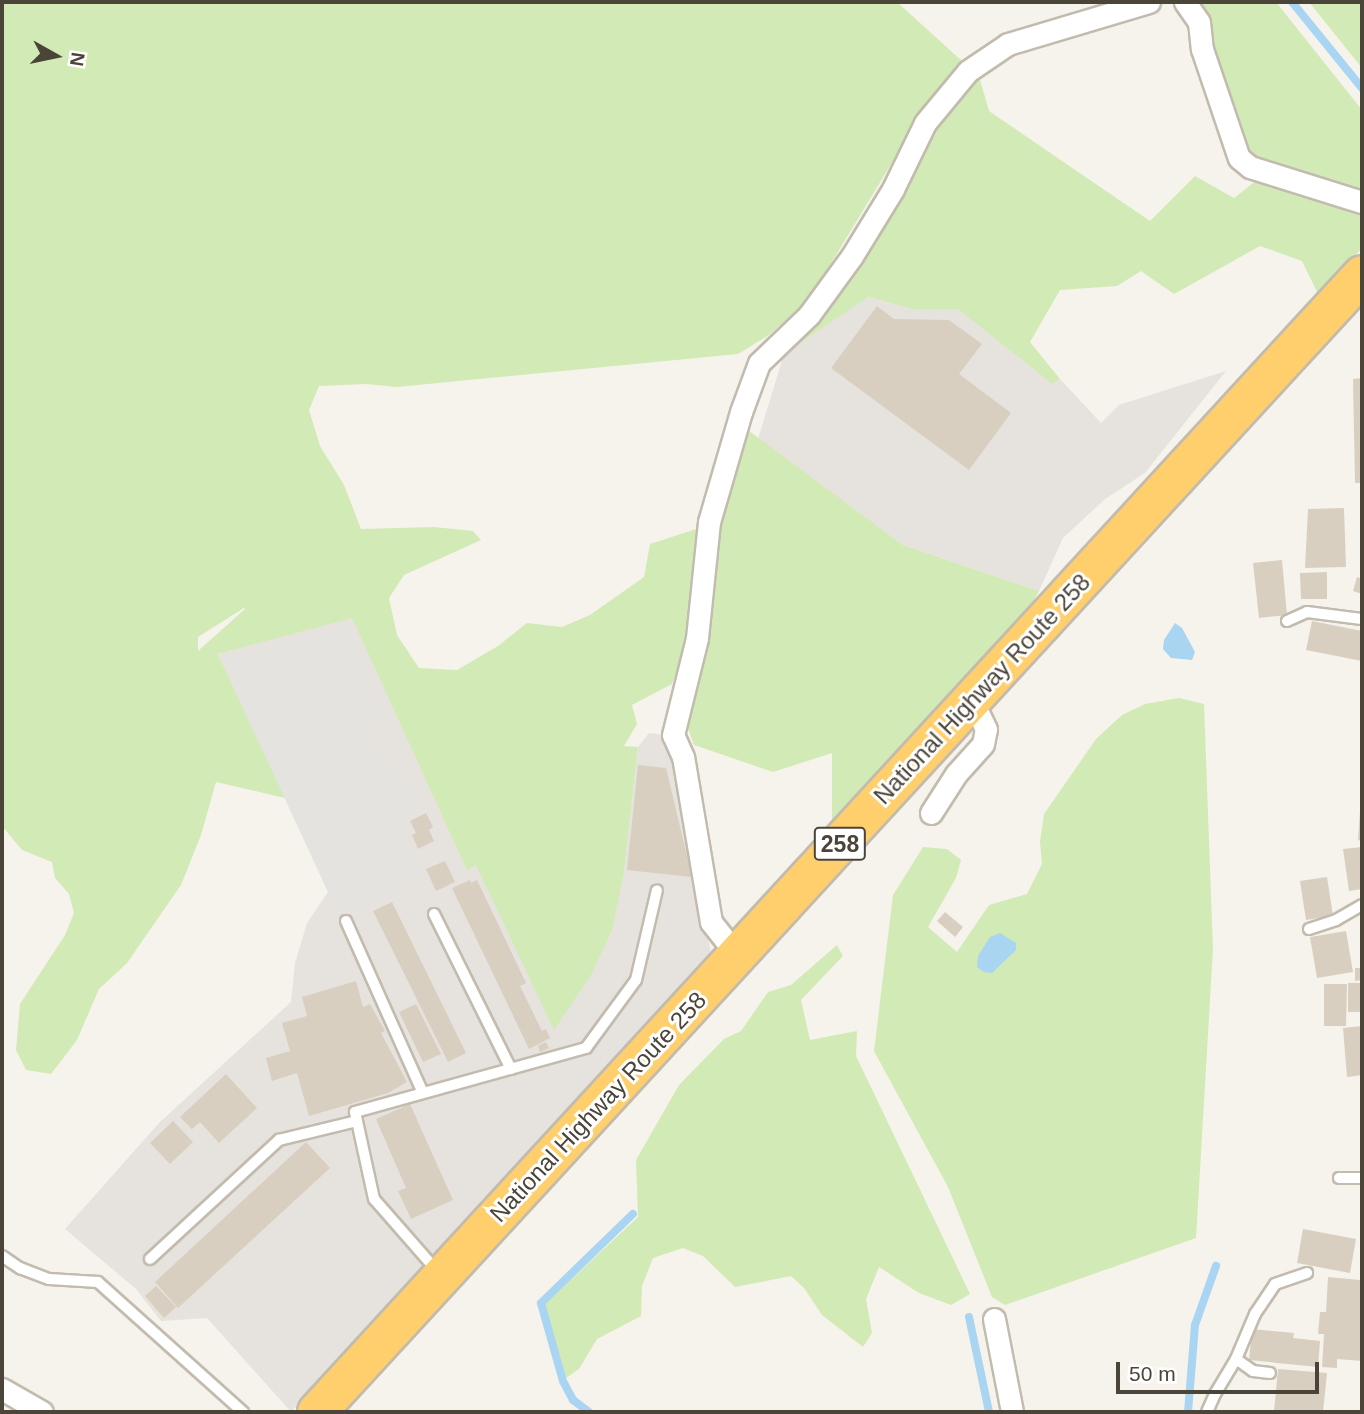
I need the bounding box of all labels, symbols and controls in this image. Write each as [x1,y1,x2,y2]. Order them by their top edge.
north arrow [21,21,91,91]
text: N [66,51,89,68]
street label: National Highway Route 258 [868,568,1096,810]
road number: 258 [814,824,866,864]
street label: National Highway Route 258 [484,986,712,1228]
scale bar [1119,1348,1322,1392]
text: 50 m [1129,1362,1176,1385]

